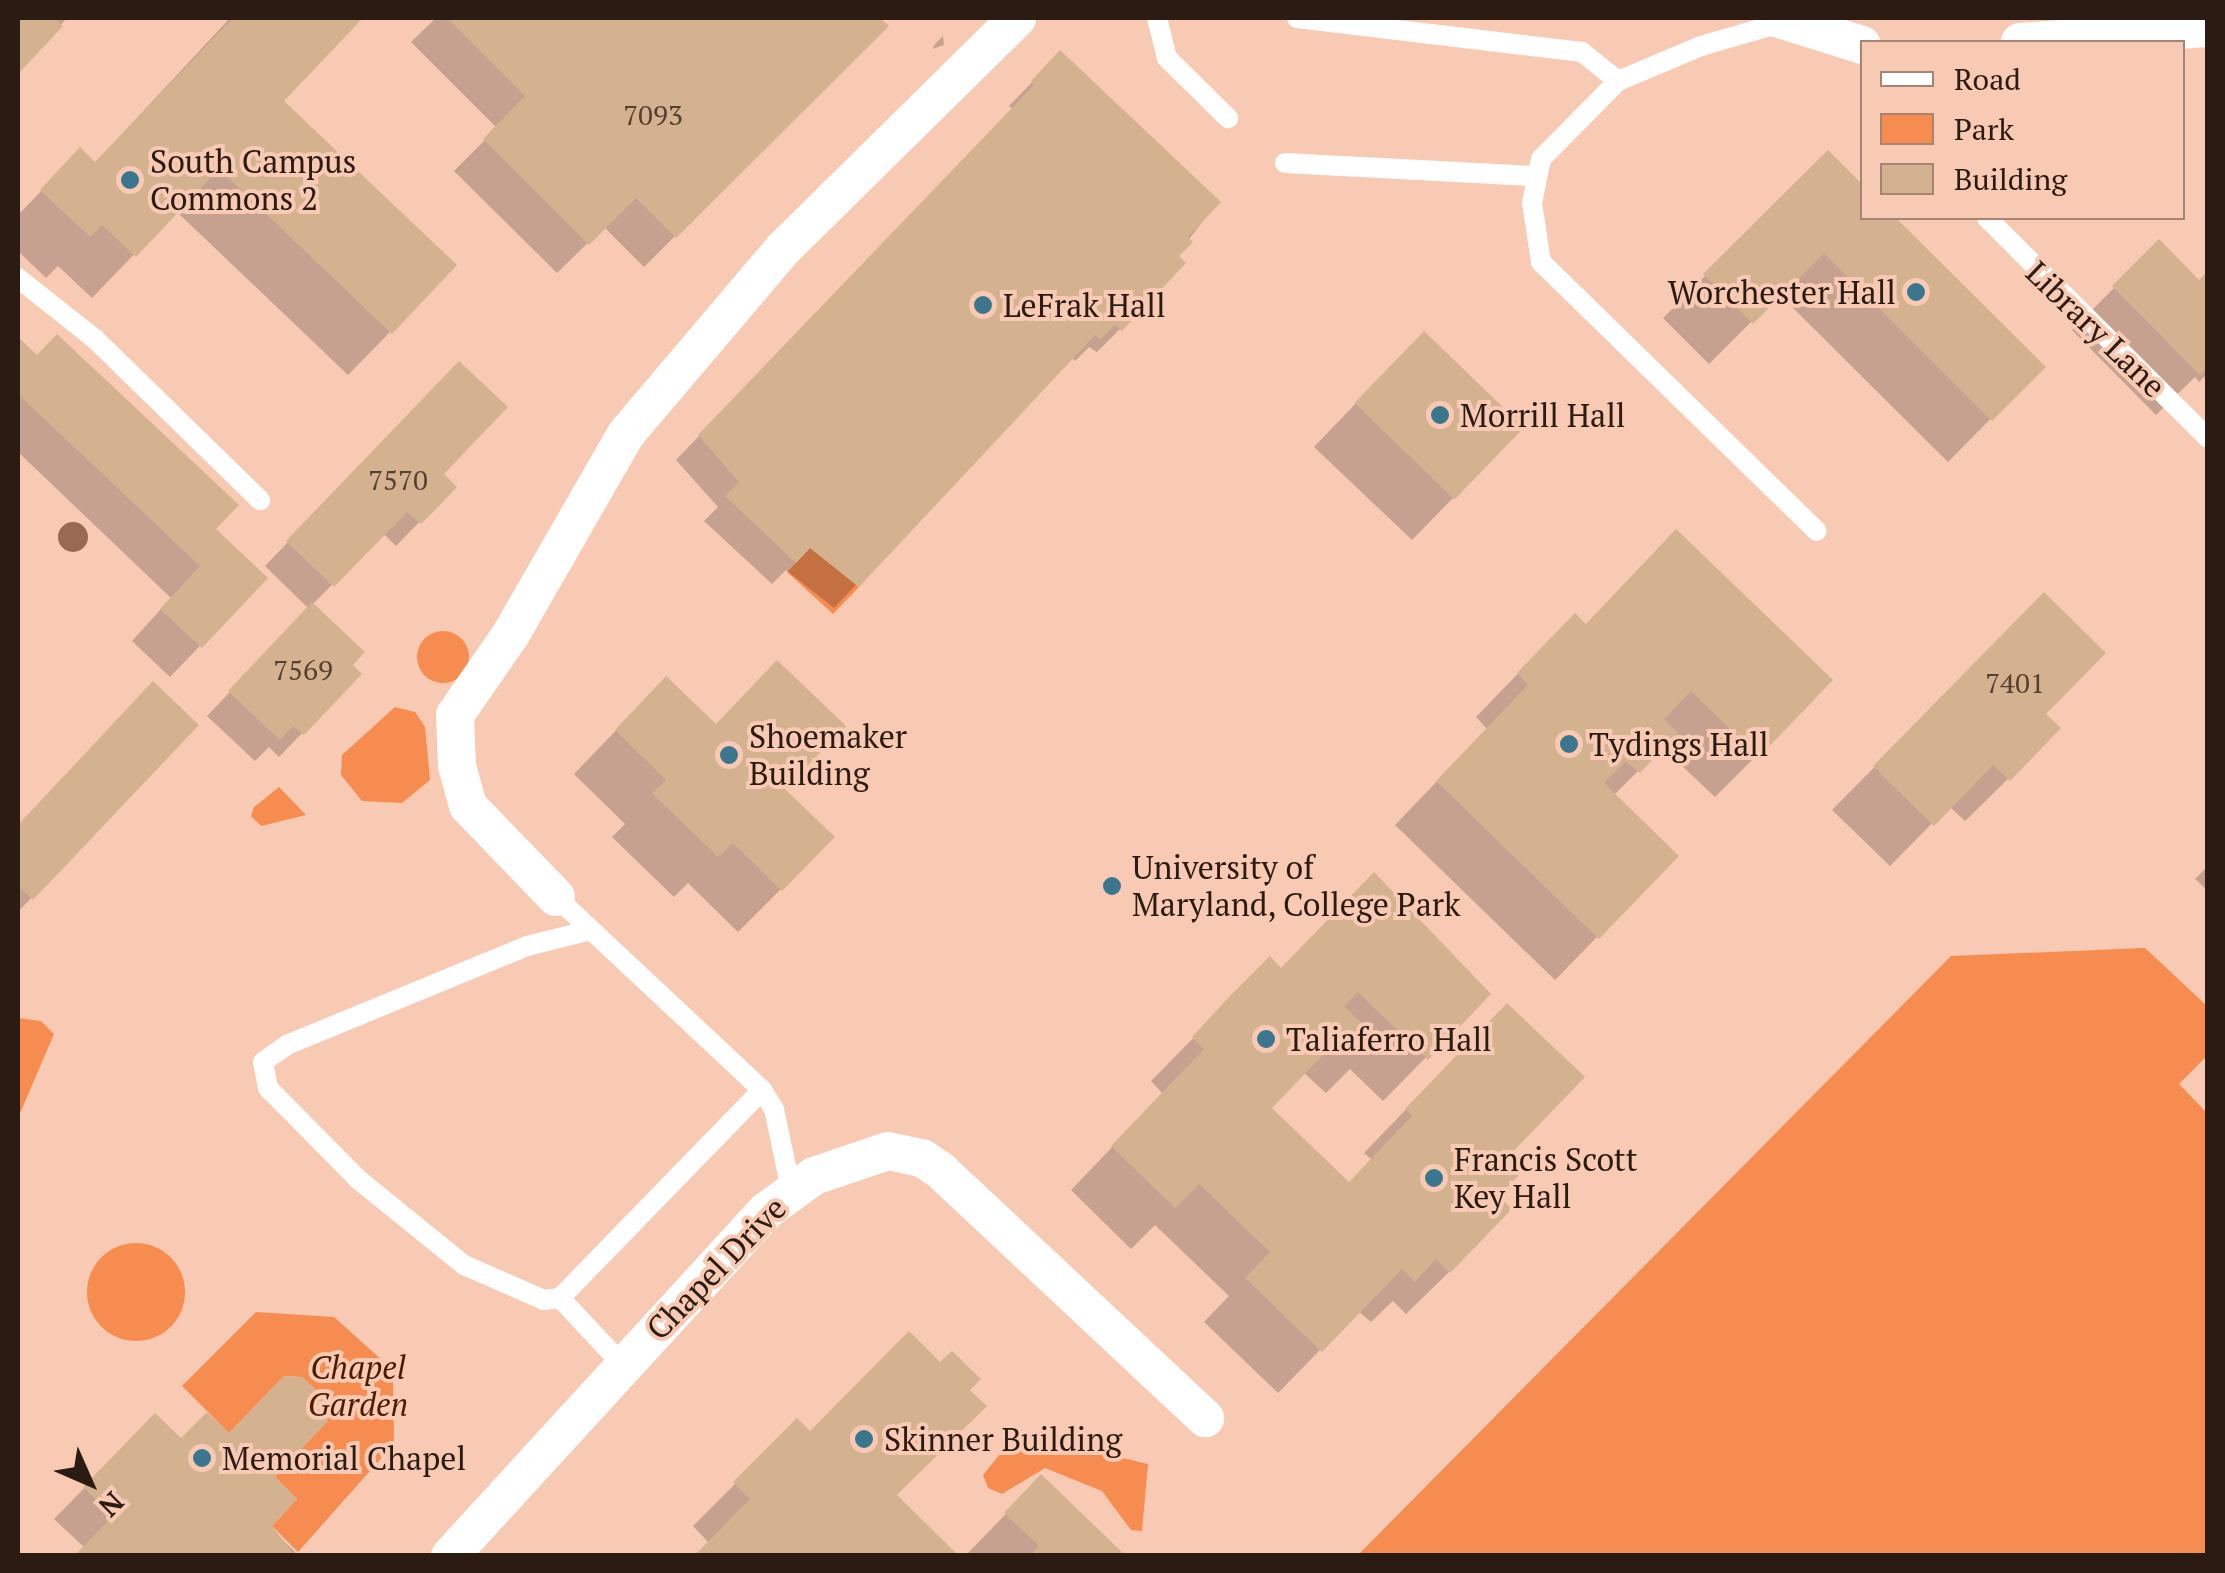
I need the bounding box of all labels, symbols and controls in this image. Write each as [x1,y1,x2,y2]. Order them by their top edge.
legend [1860,40,2185,220]
text: Road [1954,59,2021,99]
house number: 7093 [623,98,683,132]
text: Park [1954,109,2014,149]
place label: South Campus Commons 2 [150,143,356,218]
text: Building [1954,159,2067,199]
marker: South Campus Commons 2 [119,169,141,191]
street label: Library Lane [2018,253,2174,405]
place label: Worchester Hall [1668,273,1896,311]
marker: Worchester Hall [1905,281,1927,303]
place label: LeFrak Hall [1003,286,1166,324]
marker: LeFrak Hall [972,294,994,316]
place label: Morrill Hall [1460,396,1625,434]
marker: Morrill Hall [1429,404,1451,426]
house number: 7570 [368,463,428,497]
house number: 7569 [273,653,333,687]
house number: 7401 [1985,666,2045,700]
place label: Shoemaker Building [749,718,907,793]
place label: Tydings Hall [1589,725,1769,763]
marker: Tydings Hall [1558,733,1580,755]
marker: Shoemaker Building [718,744,740,766]
place label: University of Maryland, College Park [1132,849,1462,924]
marker: University of Maryland, College Park [1101,875,1123,897]
place label: Taliaferro Hall [1286,1020,1492,1058]
marker: Taliaferro Hall [1255,1028,1277,1050]
place label: Francis Scott Key Hall [1454,1141,1638,1216]
marker: Francis Scott Key Hall [1423,1167,1445,1189]
street label: Chapel Drive [638,1189,794,1347]
park label: Chapel Garden [308,1349,408,1424]
place label: Skinner Building [884,1420,1122,1458]
marker: Skinner Building [853,1428,875,1450]
north arrow [40,1433,140,1533]
place label: Memorial Chapel [222,1439,466,1477]
marker: Memorial Chapel [191,1447,213,1469]
text: N [91,1484,132,1525]

